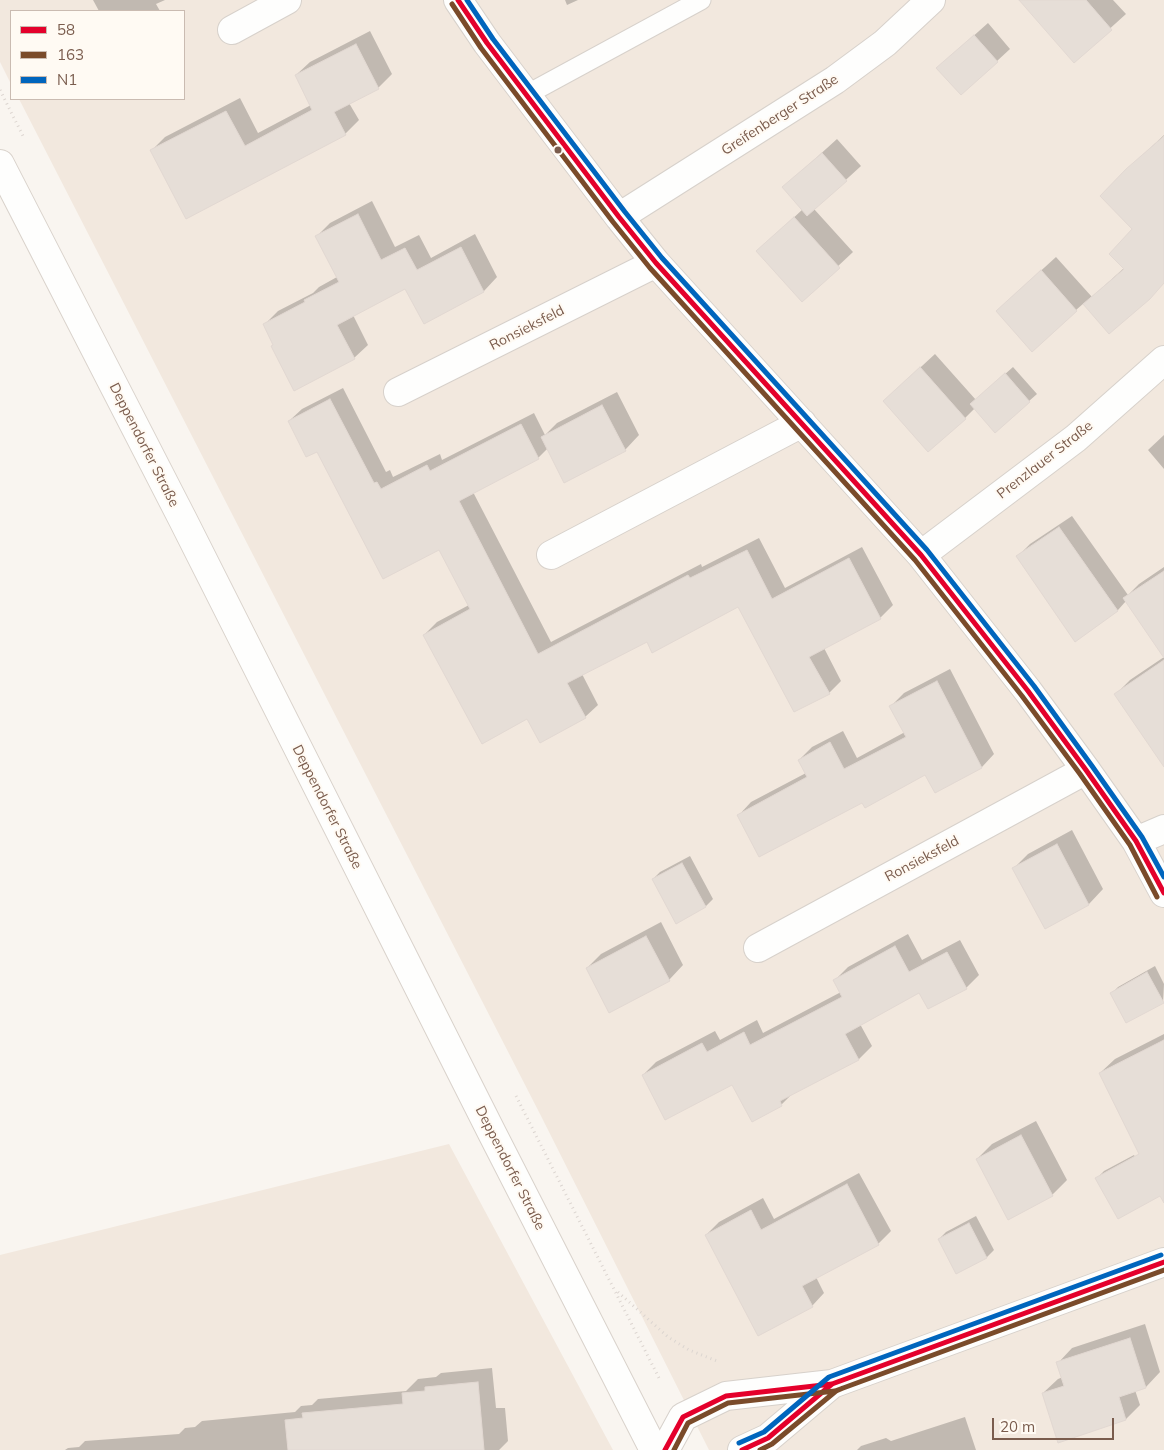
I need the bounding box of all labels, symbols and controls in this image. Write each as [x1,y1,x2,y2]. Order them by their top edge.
legend [10,10,185,100]
text: 58 [57,20,75,39]
text: 163 [57,45,84,64]
text: N1 [57,70,77,89]
street label: Greifenberger Straße [718,71,842,159]
unlabelled marker [553,145,563,155]
street label: Ronsieksfeld [487,302,567,354]
street label: Deppendorfer Straße [105,380,183,510]
street label: Prenzlauer Straße [994,417,1096,503]
street label: Deppendorfer Straße [288,742,366,872]
street label: Ronsieksfeld [882,832,962,886]
street label: Deppendorfer Straße [471,1103,549,1233]
scale bar [994,1408,1116,1440]
text: 20 m [1000,1417,1035,1436]

